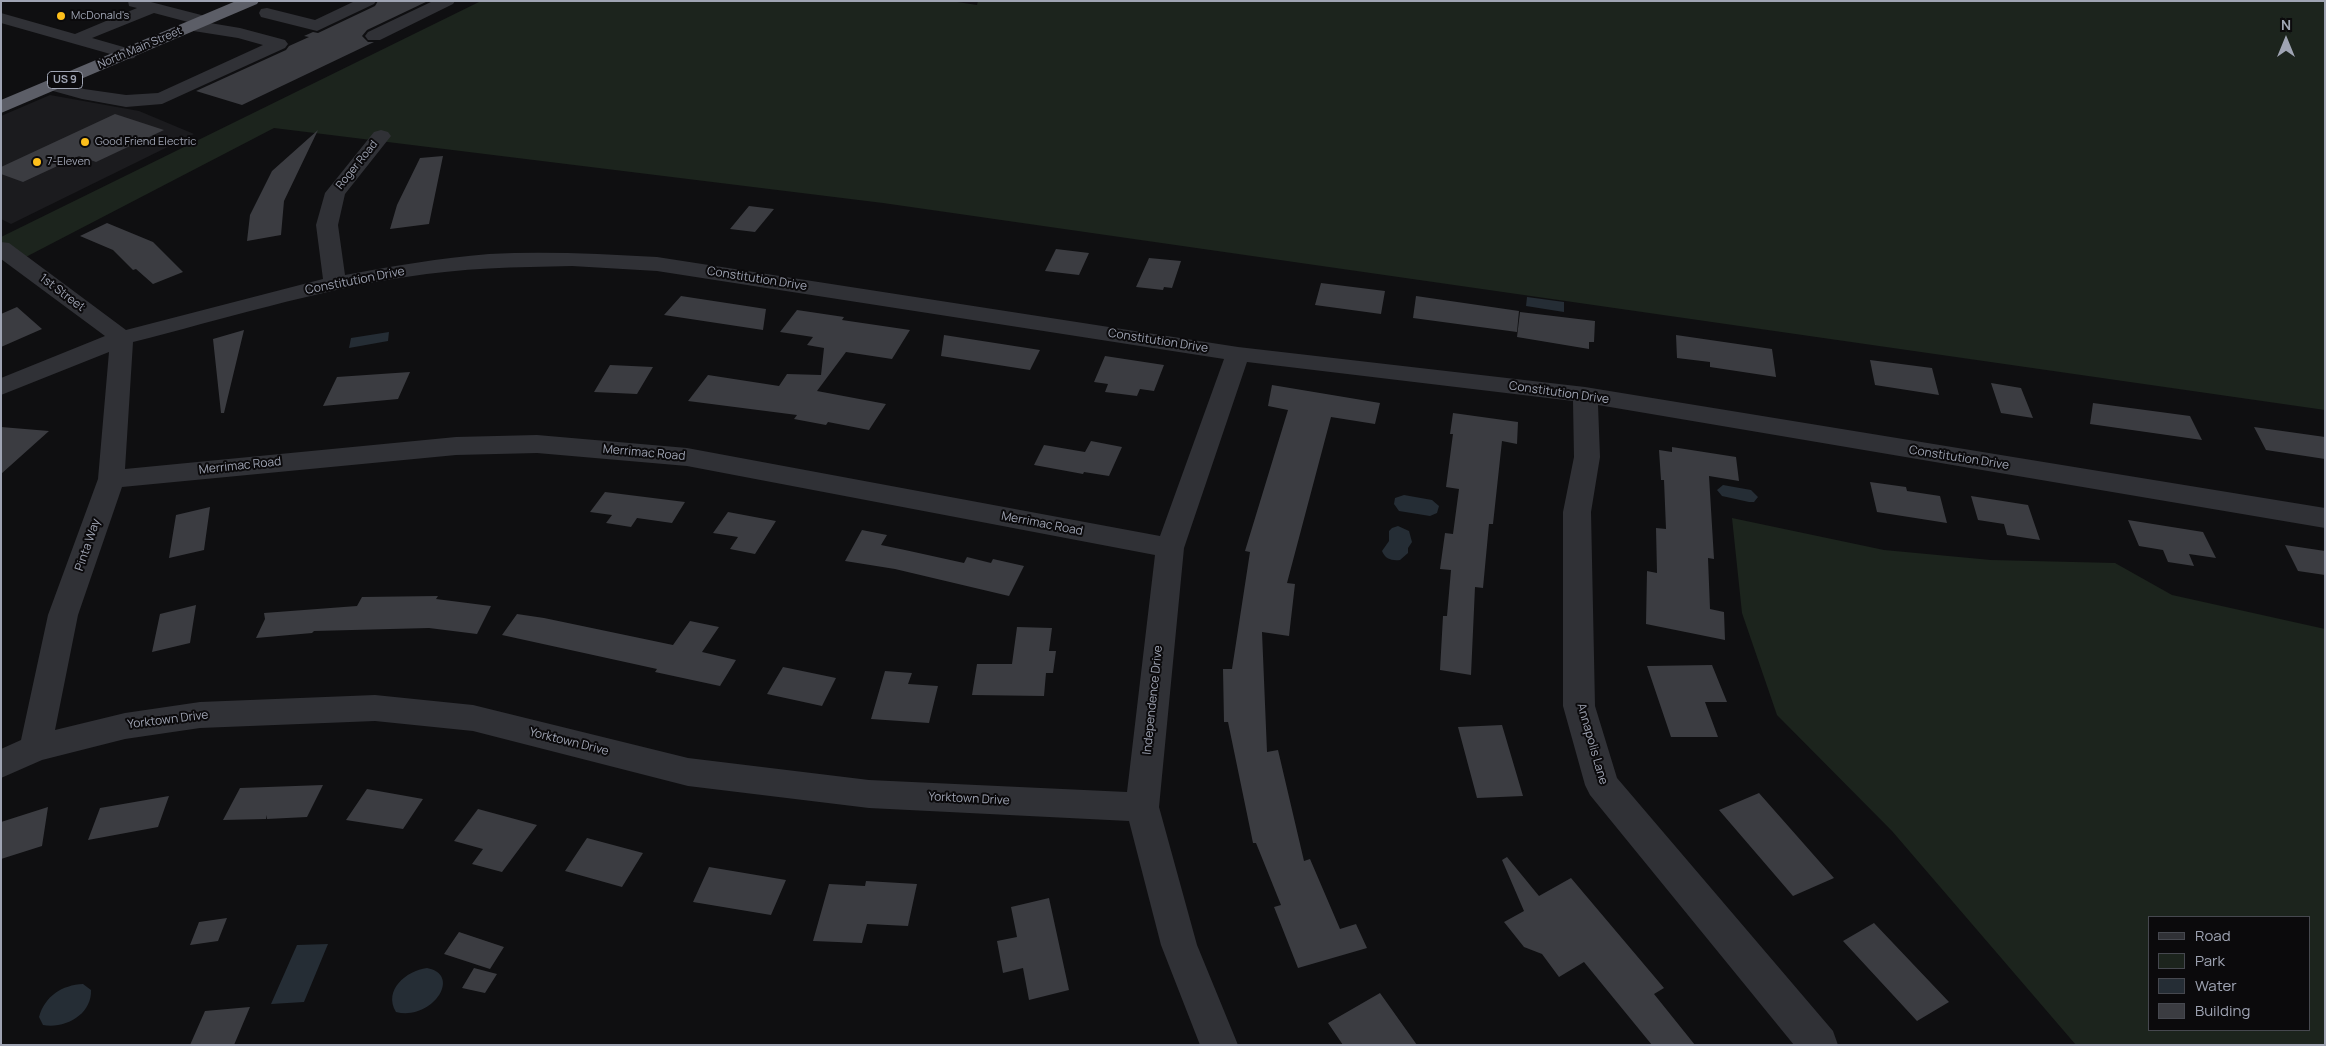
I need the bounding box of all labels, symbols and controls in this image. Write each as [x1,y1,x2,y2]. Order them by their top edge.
place label: McDonald's [71,9,129,23]
marker: McDonald's [55,10,67,22]
north arrow [2261,15,2311,65]
text: N [2281,15,2291,34]
street label: North Main Street [96,24,184,72]
road number: US 9 [48,72,82,88]
place label: Good Friend Electric [95,135,196,149]
marker: Good Friend Electric [79,136,91,148]
street label: Roger Road [333,138,381,192]
place label: 7-Eleven [47,155,90,169]
marker: 7-Eleven [31,156,43,168]
street label: Constitution Drive [304,264,406,298]
street label: Constitution Drive [706,264,808,294]
street label: 1st Street [36,271,88,315]
street label: Constitution Drive [1107,326,1209,356]
street label: Constitution Drive [1508,379,1610,407]
street label: Merrimac Road [602,442,686,464]
street label: Constitution Drive [1908,443,2010,473]
street label: Merrimac Road [198,455,282,477]
street label: Merrimac Road [1000,509,1084,539]
street label: Pinta Way [72,517,104,573]
street label: Independence Drive [1140,645,1166,755]
street label: Annapolis Lane [1574,702,1610,786]
street label: Yorktown Drive [127,708,209,732]
street label: Yorktown Drive [528,725,610,759]
street label: Yorktown Drive [928,790,1010,808]
legend [2148,916,2311,1031]
text: Road [2195,925,2231,946]
text: Park [2195,950,2225,971]
text: Water [2195,975,2237,996]
text: Building [2195,1000,2250,1021]

